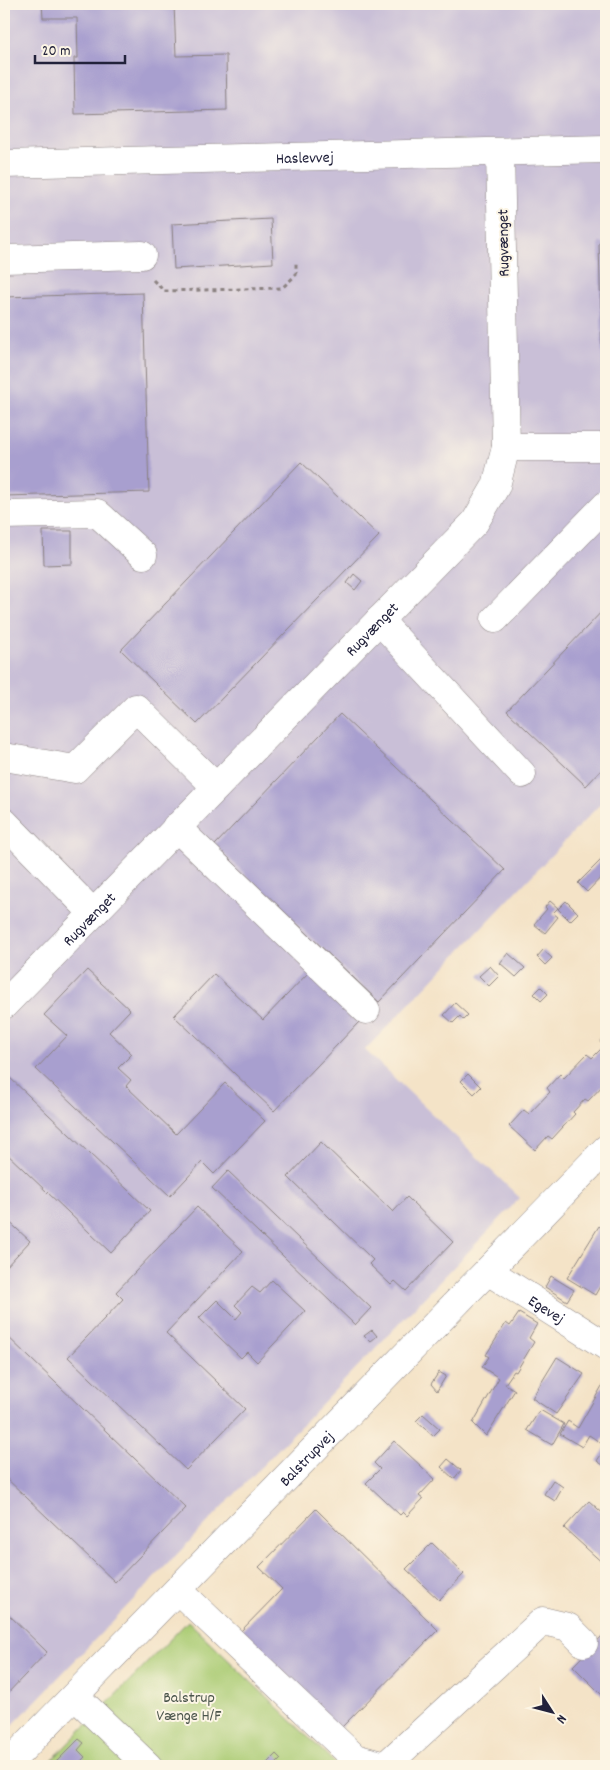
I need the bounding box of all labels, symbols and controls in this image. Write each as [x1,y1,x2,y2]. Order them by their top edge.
scale bar [35,32,125,64]
text: 20 m [42,41,70,63]
street label: Haslevvej [276,147,334,171]
street label: Rugvænget [492,209,517,277]
street label: Rugvænget [341,598,405,662]
street label: Rugvænget [58,888,122,952]
street label: Egevej [523,1290,568,1331]
street label: Balstrupvej [275,1426,340,1492]
park label: Balstrup Vænge H/F [157,1687,221,1728]
north arrow [528,1688,578,1738]
text: N [551,1710,571,1727]

